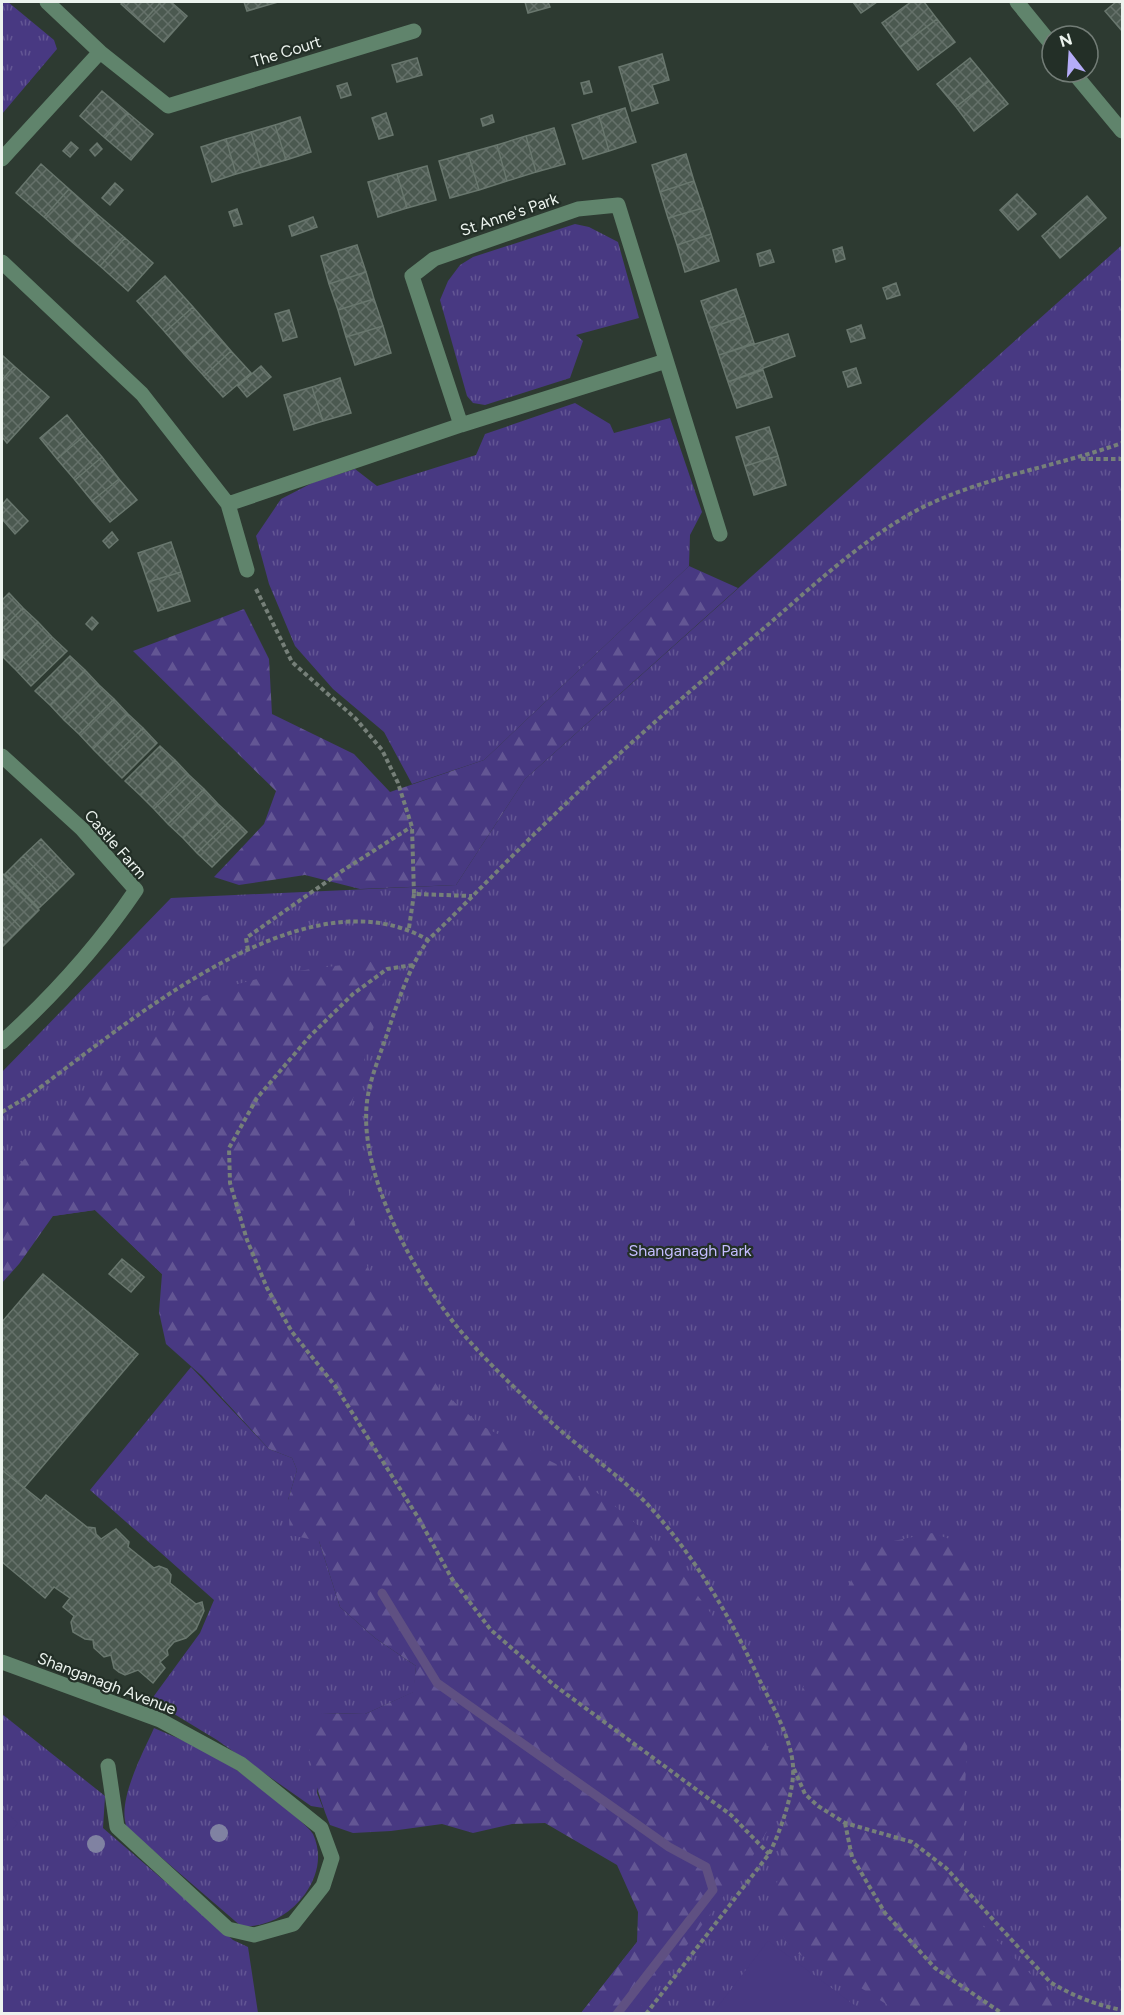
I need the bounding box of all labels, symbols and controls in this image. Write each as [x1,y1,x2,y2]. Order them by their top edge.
north arrow [1040,24,1100,84]
text: N [1057,29,1074,51]
street label: The Court [249,32,323,71]
street label: St Anne's Park [458,189,561,240]
street label: Castle Farm [81,806,151,883]
park label: Shanganagh Park [628,1241,752,1260]
street label: Shanganagh Avenue [35,1648,179,1719]

